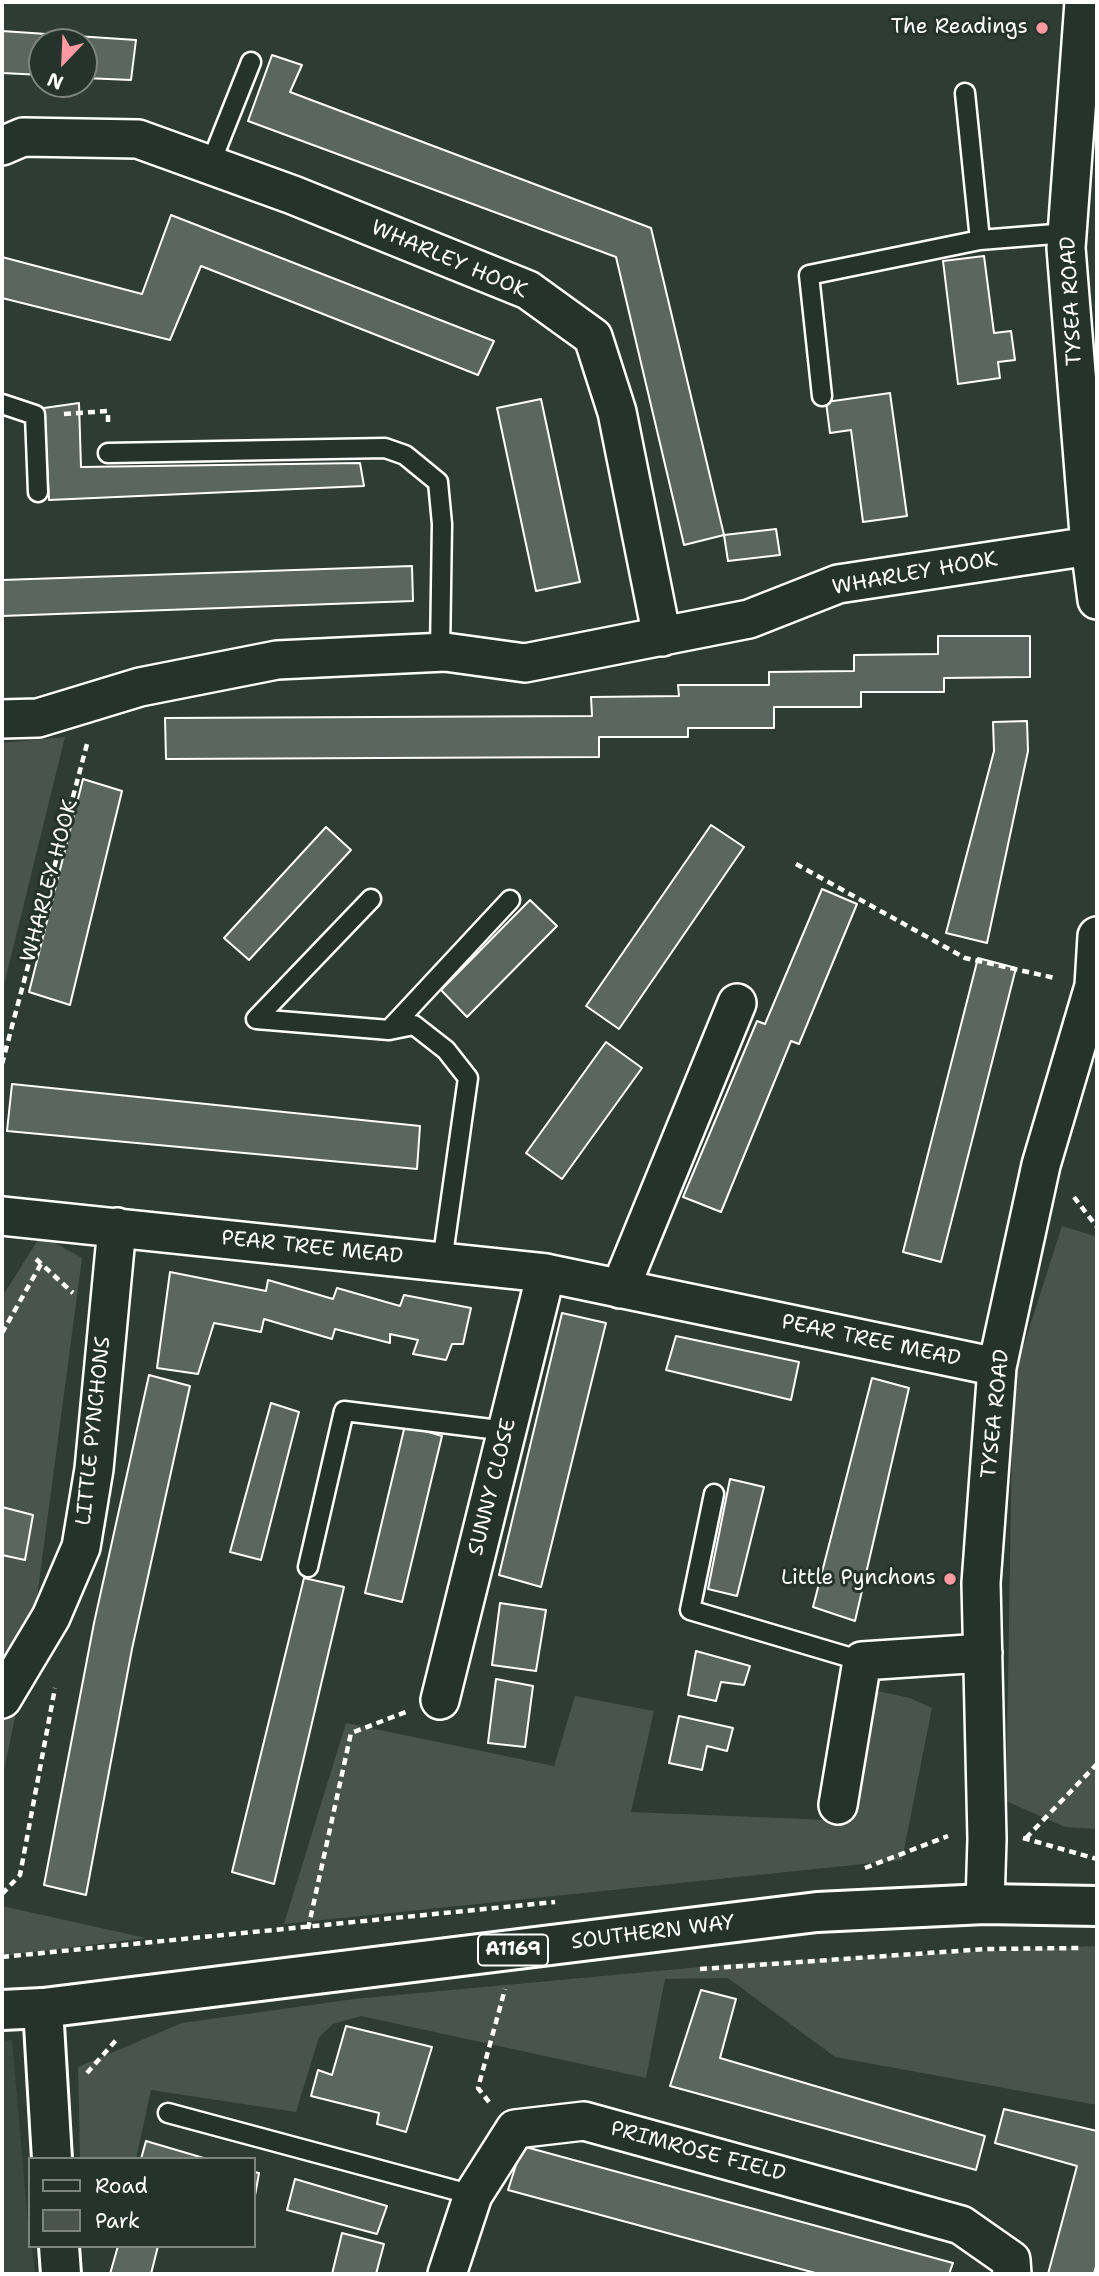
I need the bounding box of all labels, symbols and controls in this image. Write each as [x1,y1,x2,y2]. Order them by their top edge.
place label: The Readings [891,15,1028,41]
marker: The Readings [1034,20,1050,36]
north arrow [28,28,98,98]
text: N [44,67,67,95]
street label: WHARLEY HOOK [367,216,531,304]
street label: TYSEA ROAD [1056,236,1088,366]
street label: WHARLEY HOOK [830,547,1000,601]
street label: WHARLEY HOOK [16,797,84,965]
street label: PEAR TREE MEAD [220,1226,404,1270]
street label: PEAR TREE MEAD [779,1310,963,1372]
street label: LITTLE PYNCHONS [72,1335,116,1527]
street label: TYSEA ROAD [977,1348,1015,1480]
street label: SUNNY CLOSE [464,1416,522,1558]
place label: Little Pynchons [781,1566,936,1592]
marker: Little Pynchons [942,1571,958,1587]
street label: SOUTHERN WAY [570,1910,736,1956]
road number: A1169 [478,1934,548,1966]
street label: PRIMROSE FIELD [608,2116,788,2188]
legend [28,2157,256,2248]
text: Road [95,2172,148,2200]
text: Park [95,2207,140,2235]

